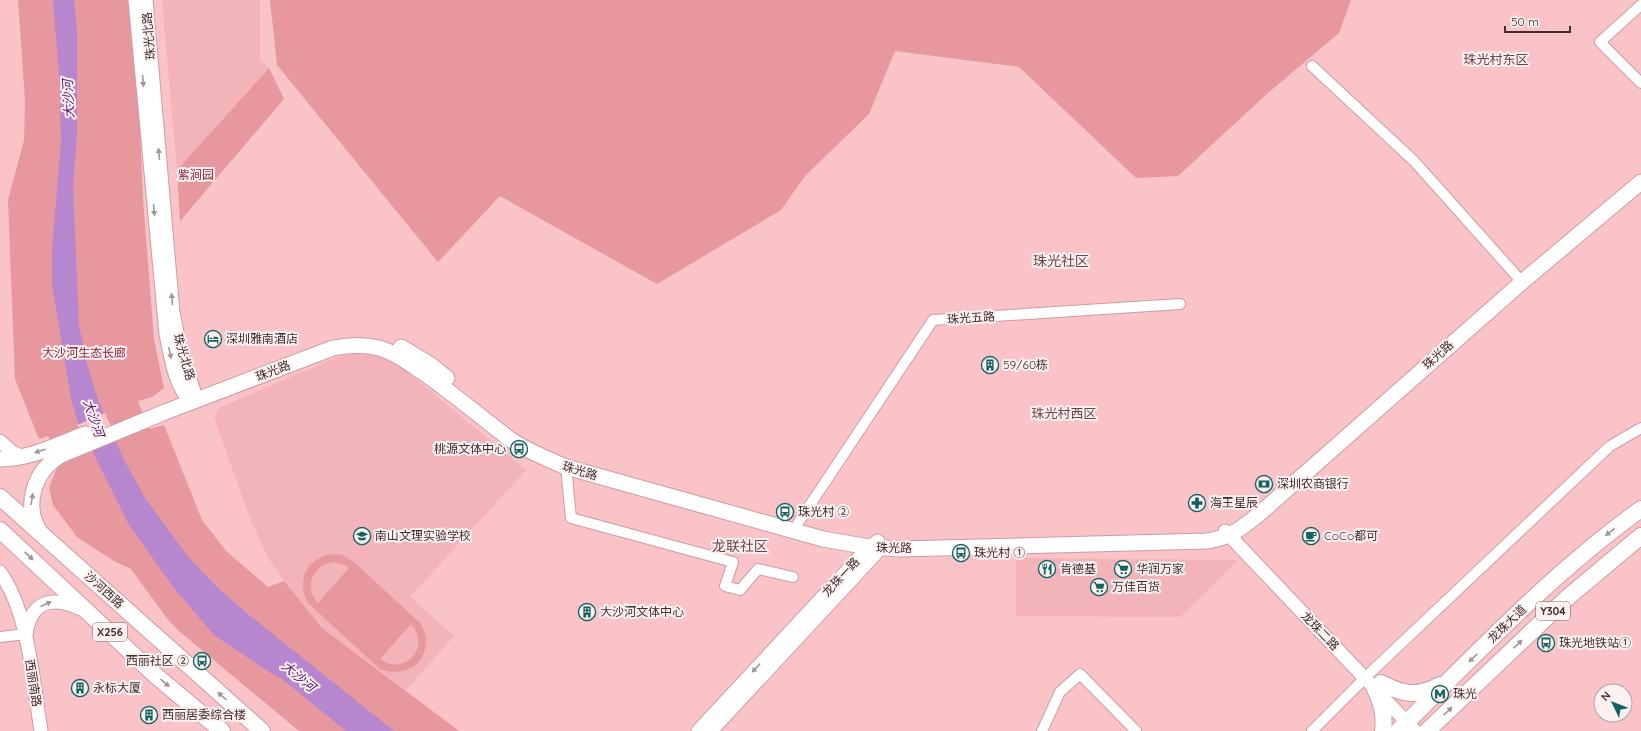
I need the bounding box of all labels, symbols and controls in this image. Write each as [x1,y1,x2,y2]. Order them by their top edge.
scale bar [1505,8,1570,34]
street label: 珠光北路 [139,11,158,61]
text: 50 m [1511,14,1539,29]
district label: 珠光村东区 [1463,51,1529,67]
one-way arrow [139,75,146,87]
water label: 大沙河 [59,76,77,119]
one-way arrow [156,148,163,160]
park label: 紫涧园 [178,167,214,182]
one-way arrow [151,204,158,216]
district label: 珠光社区 [1033,252,1089,270]
one-way arrow [169,293,176,305]
street label: 珠光五路 [946,308,995,327]
hotel icon: 深圳雅南酒店 [203,329,223,349]
place label: 深圳雅南酒店 [226,331,298,346]
street label: 珠光北路 [171,332,198,382]
street label: 珠光路 [1419,337,1456,372]
park label: 大沙河生态长廊 [42,345,126,360]
one-way arrow [168,347,174,359]
building icon: 59/60栋 [980,355,1000,375]
street label: 珠光路 [253,357,292,384]
place label: 59/60栋 [1003,357,1048,372]
water label: 大沙河 [80,397,109,442]
district label: 珠光村西区 [1031,405,1097,421]
bus stop icon: 桃源文体中心 [509,439,529,459]
place label: 桃源文体中心 [434,441,506,456]
one-way arrow [34,448,46,454]
street label: 珠光路 [561,458,600,483]
bank icon: 深圳农商银行 [1254,474,1274,494]
place label: 深圳农商银行 [1277,476,1349,491]
one-way arrow [29,492,35,505]
pharmacy icon: 海王星辰 [1187,493,1207,513]
place label: 海王星辰 [1210,495,1258,510]
bus stop icon: 珠光村 ② [775,502,795,522]
place label: 珠光村 ② [798,504,849,519]
school or university icon: 南山文理实验学校 [352,526,372,546]
cafe icon: CoCo都可 [1301,526,1321,546]
place label: 南山文理实验学校 [375,528,471,543]
place label: CoCo都可 [1324,528,1378,543]
one-way arrow [1605,528,1616,537]
district label: 龙联社区 [712,537,768,555]
street label: 珠光路 [876,540,912,555]
bus stop icon: 珠光村 ① [951,543,971,563]
place label: 珠光村 ① [974,545,1025,560]
one-way arrow [24,552,34,561]
street label: 龙珠一路 [819,554,862,599]
restaurant icon: 肯德基 [1037,559,1057,579]
supermarket icon: 华润万家 [1113,559,1133,579]
place label: 肯德基 [1060,561,1096,576]
place label: 华润万家 [1136,561,1184,576]
street label: 沙河西路 [81,568,127,611]
supermarket icon: 万佳百货 [1089,577,1109,597]
place label: 万佳百货 [1112,579,1160,594]
one-way arrow [40,601,52,607]
building icon: 大沙河文体中心 [577,602,597,622]
street label: 龙珠大道 [1484,602,1529,646]
road number: Y304 [1536,602,1570,620]
place label: 大沙河文体中心 [600,604,684,619]
street label: 龙珠二路 [1298,608,1342,653]
road number: X256 [93,623,127,641]
bus stop icon: 珠光地铁站① [1536,633,1556,653]
place label: 珠光地铁站① [1559,635,1631,650]
one-way arrow [1513,639,1523,649]
bus stop icon: 西丽社区 ② [192,651,212,671]
place label: 西丽社区 ② [126,653,189,668]
one-way arrow [1468,653,1478,663]
water label: 大沙河 [279,657,321,697]
street label: 西丽南路 [22,658,45,708]
one-way arrow [751,663,761,673]
building icon: 永标大厦 [70,678,90,698]
one-way arrow [159,679,170,688]
place label: 永标大厦 [93,680,141,695]
north arrow [1593,683,1633,723]
metro station icon: 珠光 [1430,684,1450,704]
place label: 珠光 [1453,686,1477,701]
text: N [1598,688,1614,704]
one-way arrow [217,691,227,700]
building icon: 西丽居委综合楼 [139,705,159,725]
one-way arrow [1443,706,1453,716]
place label: 西丽居委综合楼 [162,707,246,722]

